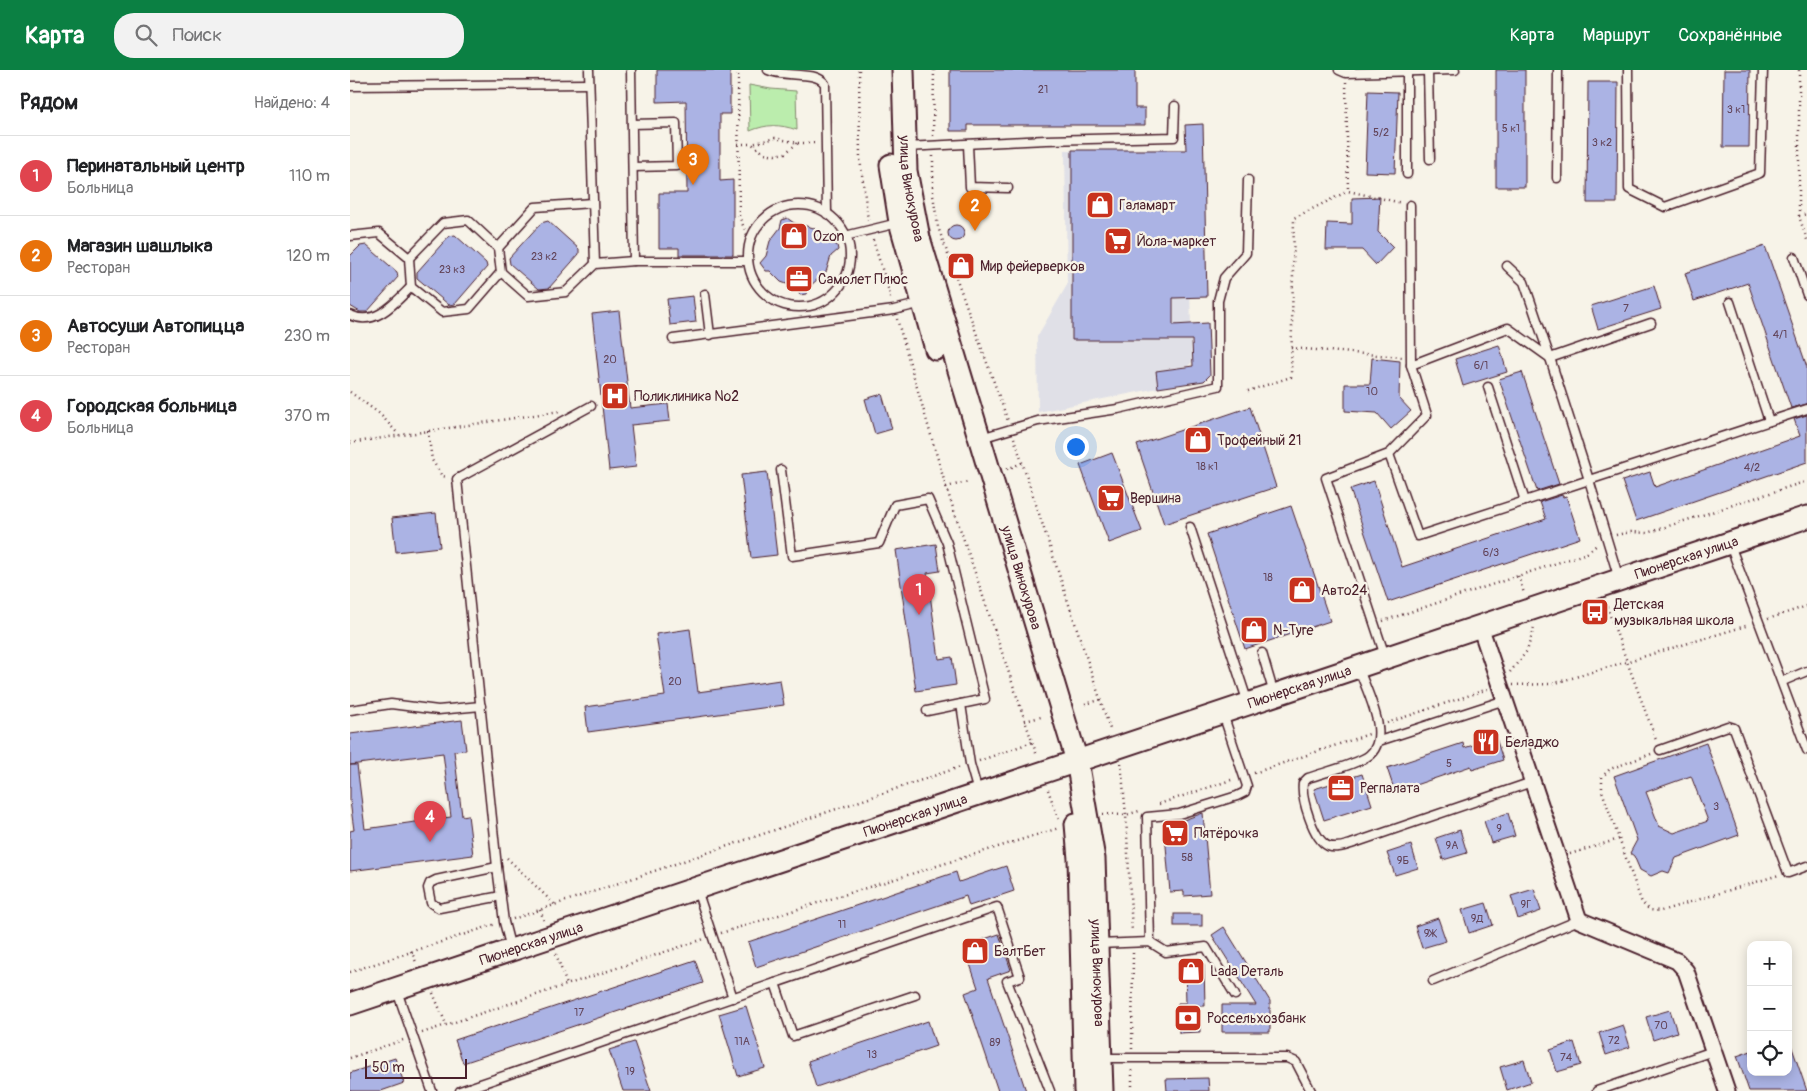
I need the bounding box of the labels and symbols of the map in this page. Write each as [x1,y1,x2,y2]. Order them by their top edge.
house number: 21 [1038,83,1048,96]
house number: 3 к1 [1727,103,1745,116]
house number: 5 к1 [1502,122,1520,135]
house number: 5/2 [1373,126,1389,139]
street label: улица Винокурова [896,134,928,244]
house number: 3 к2 [1592,136,1612,149]
pin: 3 [677,144,709,185]
pin: 2 [959,190,991,231]
shop icon: Галамарт [1085,190,1115,220]
place label: Галамарт [1119,197,1175,214]
shop icon: Ozon [779,221,809,251]
supermarket icon: Йола-маркет [1103,226,1133,256]
place label: Ozon [813,228,845,245]
place label: Йола-маркет [1137,233,1216,250]
house number: 23 к2 [531,250,557,263]
shop icon: Мир фейерверков [946,251,976,281]
place label: Мир фейерверков [980,258,1085,275]
house number: 23 к3 [439,263,465,276]
office icon: Самолет Плюс [784,264,814,294]
place label: Самолет Плюс [818,271,908,288]
house number: 7 [1623,302,1629,315]
house number: 4/1 [1773,328,1787,341]
house number: 20 [603,353,617,366]
house number: 6/1 [1474,359,1488,372]
hospital icon: Поликлиника №2 [600,381,630,411]
house number: 10 [1366,385,1378,398]
place label: Поликлиника №2 [634,388,739,405]
shop icon: Трофейный 21 [1183,425,1213,455]
place label: Трофейный 21 [1217,432,1301,449]
your location [1063,434,1089,460]
house number: 18 к1 [1196,460,1218,473]
house number: 4/2 [1744,461,1760,474]
supermarket icon: Вершина [1096,483,1126,513]
place label: Вершина [1130,490,1181,507]
street label: улица Винокурова [997,523,1045,632]
street label: Пионерская улица [1633,533,1740,583]
house number: 6/3 [1483,546,1499,559]
house number: 18 [1263,571,1273,584]
pin: 1 [903,574,935,615]
shop icon: Авто24 [1287,575,1317,605]
place label: Авто24 [1321,582,1367,599]
place label: Детская музыкальная школа [1613,596,1734,629]
bus stop icon: Детская музыкальная школа [1580,597,1610,627]
shop icon: N-Tyre [1239,615,1269,645]
place label: N-Tyre [1273,622,1313,639]
street label: Пионерская улица [1246,662,1353,712]
house number: 20 [668,675,682,688]
restaurant icon: Беладжо [1471,727,1501,757]
place label: Беладжо [1505,734,1560,751]
house number: 5 [1446,757,1452,770]
office icon: Регпалата [1326,773,1356,803]
place label: Регпалата [1360,780,1420,797]
street label: Пионерская улица [861,790,969,841]
house number: 3 [1713,800,1719,813]
pin: 4 [414,801,446,842]
supermarket icon: Пятёрочка [1160,818,1190,848]
house number: 9 [1496,822,1502,835]
place label: Пятёрочка [1194,825,1258,842]
house number: 9А [1446,839,1458,852]
house number: 58 [1181,851,1193,864]
house number: 9Б [1397,854,1409,867]
house number: 9Г [1521,898,1531,911]
house number: 9Д [1471,912,1484,925]
house number: 11 [838,918,846,931]
street label: улица Винокурова [1087,918,1108,1027]
street label: Пионерская улица [477,919,585,969]
house number: 9Ж [1424,927,1438,940]
shop icon: БалтБет [960,936,990,966]
place label: БалтБет [994,943,1046,960]
shop icon: Lada Dеталь [1176,956,1206,986]
place label: Lada Dеталь [1210,963,1284,980]
bank icon: Россельхозбанк [1173,1003,1203,1033]
house number: 17 [574,1006,584,1019]
place label: Россельхозбанк [1207,1010,1306,1027]
house number: 70 [1654,1019,1668,1032]
house number: 72 [1608,1034,1620,1047]
house number: 11А [734,1035,750,1048]
house number: 89 [989,1036,1001,1049]
house number: 13 [867,1048,877,1061]
house number: 74 [1560,1051,1573,1064]
scale bar [365,1056,468,1079]
house number: 19 [625,1065,635,1078]

